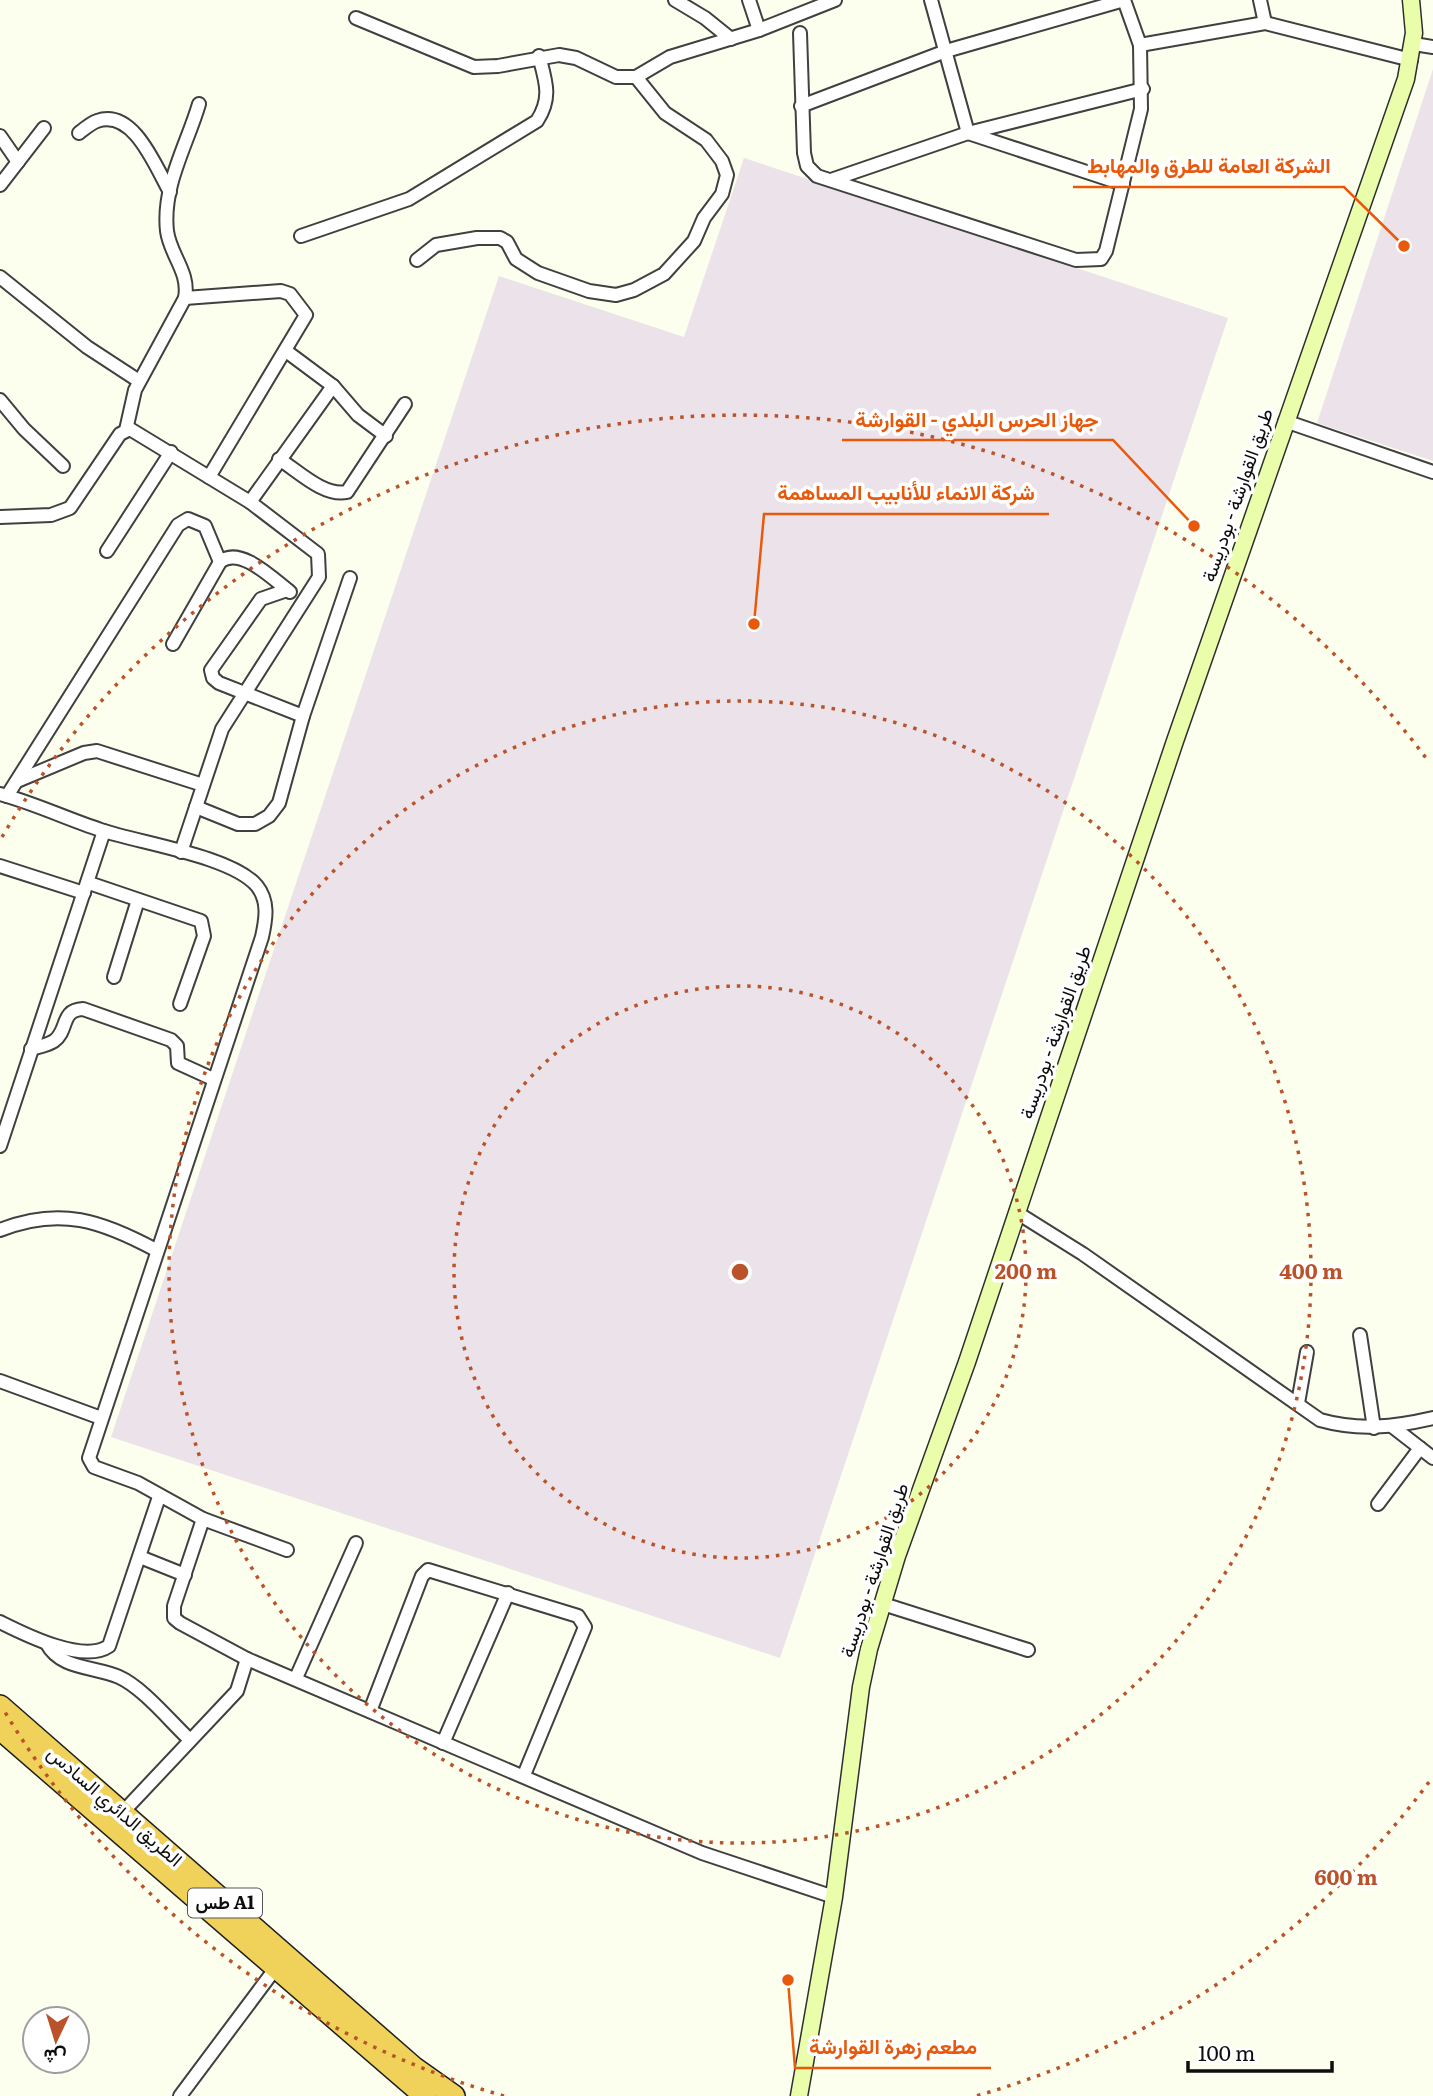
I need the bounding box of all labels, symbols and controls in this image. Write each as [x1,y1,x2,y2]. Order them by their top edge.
callout: الشركة العامة للطرق والمهابط [1073,145,1344,187]
text: الشركة العامة للطرق والمهابط [1087,148,1331,179]
callout: جهاز الحرس البلدي - القوارشة [842,398,1113,440]
text: جهاز الحرس البلدي - القوارشة [855,402,1099,437]
street label: طريق القوارشة - بودريسة [1193,404,1279,585]
callout: شركة الانماء للأنابيب المساهمة [764,472,1049,514]
text: شركة الانماء للأنابيب المساهمة [777,475,1035,506]
street label: طريق القوارشة - بودريسة [1011,941,1097,1122]
text: 200 m [995,1254,1057,1285]
text: 400 m [1279,1254,1343,1285]
centre of rings [728,1260,752,1284]
street label: طريق القوارشة - بودريسة [832,1479,914,1661]
street label: الطريق الدائري السادس [40,1738,190,1874]
text: 600 m [1314,1860,1378,1891]
road number: طس A1 [188,1888,262,1917]
north arrow [21,2005,91,2075]
callout: مطعم زهرة القوارشة [795,2026,991,2068]
text: مطعم زهرة القوارشة [809,2029,977,2061]
scale bar [1188,2030,1332,2074]
text: 100 m [1198,2036,1255,2067]
text: ش [42,2043,67,2073]

